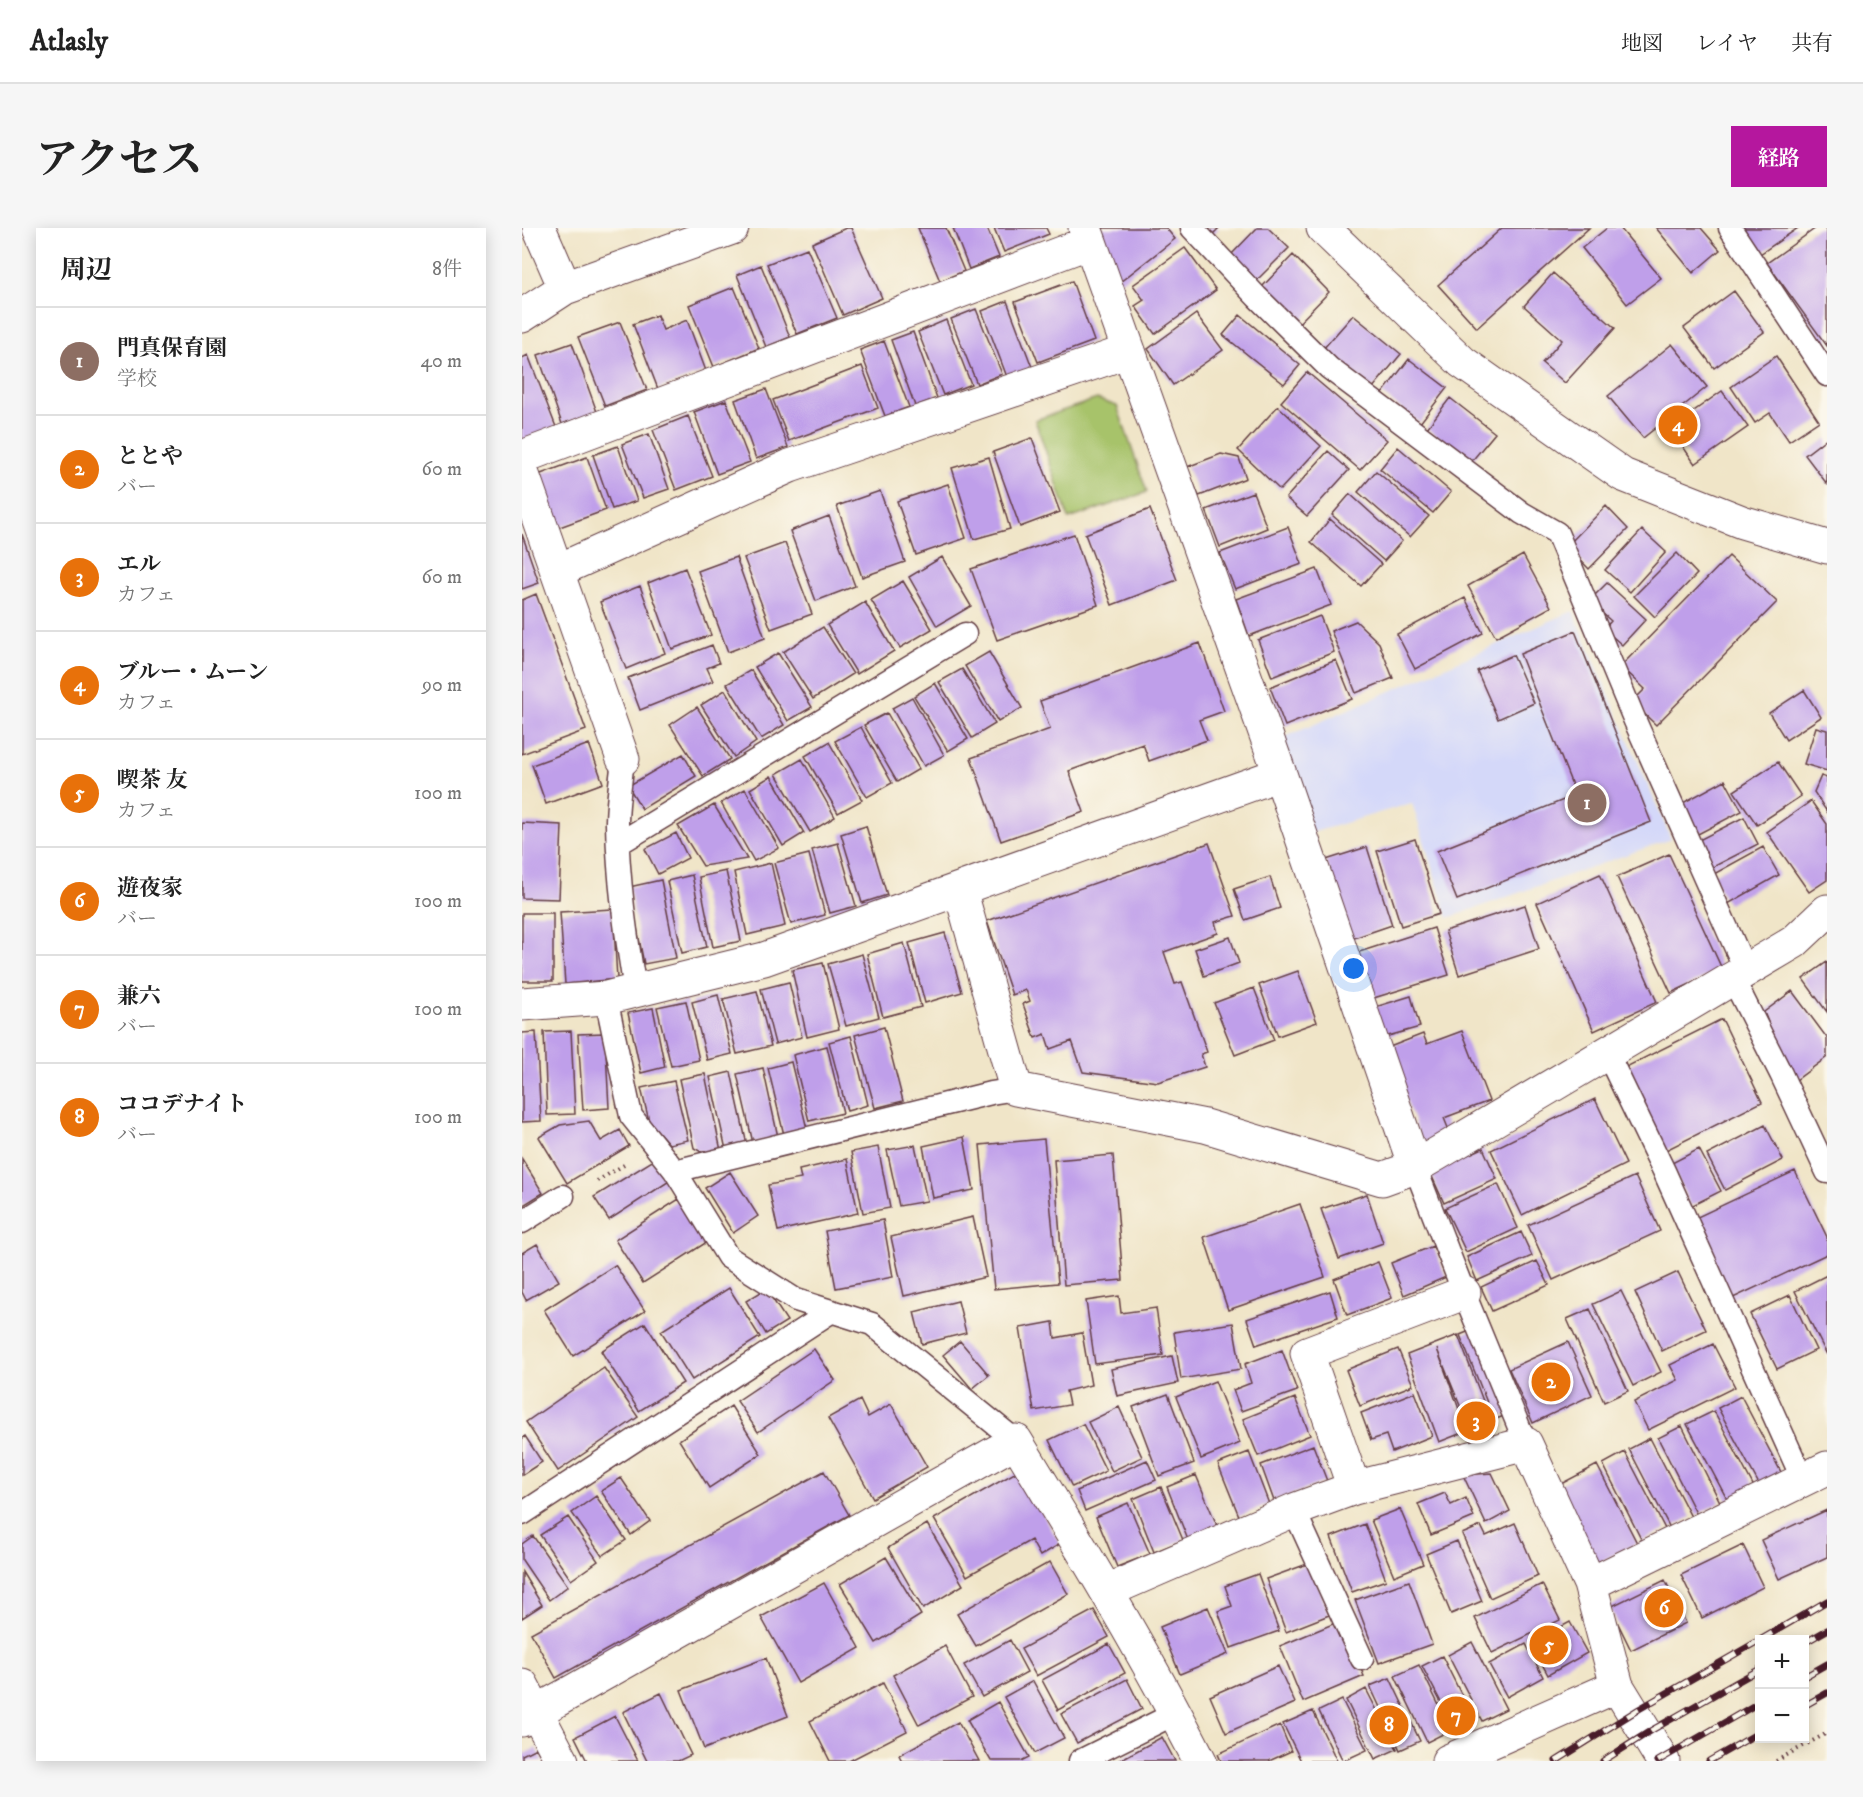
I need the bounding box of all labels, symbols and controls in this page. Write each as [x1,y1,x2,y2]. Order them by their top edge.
text: Atlasly [30,24,108,59]
text: 地図 [1621,31,1663,57]
text: レイヤ [1696,31,1758,57]
text: 共有 [1791,31,1833,57]
button: 経路 [1731,126,1827,187]
text: アクセス [36,135,203,187]
text: 周辺 [60,254,112,287]
text: 8件 [432,257,462,282]
text: 門真保育園 [117,335,227,362]
text: 1 [76,349,83,374]
text: 40 m [420,349,462,374]
text: 学校 [117,367,157,392]
pin: 4 [1658,402,1698,448]
text: ととや [117,443,183,470]
text: 2 [75,457,84,482]
text: 60 m [422,457,462,482]
text: バー [117,475,157,500]
text: エル [117,551,161,578]
text: 3 [76,565,83,590]
text: 60 m [422,565,462,590]
text: カフェ [117,583,176,608]
text: ブルー・ムーン [117,659,269,686]
text: 4 [74,673,85,698]
text: 90 m [422,673,462,698]
text: カフェ [117,691,176,716]
text: 喫茶 友 [117,767,188,794]
pin: 1 [1568,780,1606,826]
text: 5 [75,781,84,806]
text: 100 m [414,781,462,806]
text: カフェ [117,799,176,824]
text: 遊夜家 [117,875,183,902]
text: 6 [74,889,85,914]
text: 100 m [414,889,462,914]
text: バー [117,907,157,932]
your location [1339,954,1368,983]
text: 兼六 [117,983,161,1010]
text: 7 [74,997,85,1022]
text: 100 m [414,997,462,1022]
text: バー [117,1015,157,1040]
text: ココデナイト [117,1091,247,1118]
text: 8 [74,1105,85,1130]
text: 100 m [414,1105,462,1130]
text: バー [117,1123,157,1148]
pin: 2 [1532,1360,1570,1404]
pin: 3 [1456,1398,1496,1444]
pin: 6 [1644,1586,1684,1630]
pin: 5 [1530,1622,1568,1668]
map controls [1755,1635,1809,1743]
button: + [1755,1635,1809,1689]
button: − [1755,1689,1809,1743]
pin: 7 [1436,1694,1476,1738]
pin: 8 [1370,1702,1408,1748]

